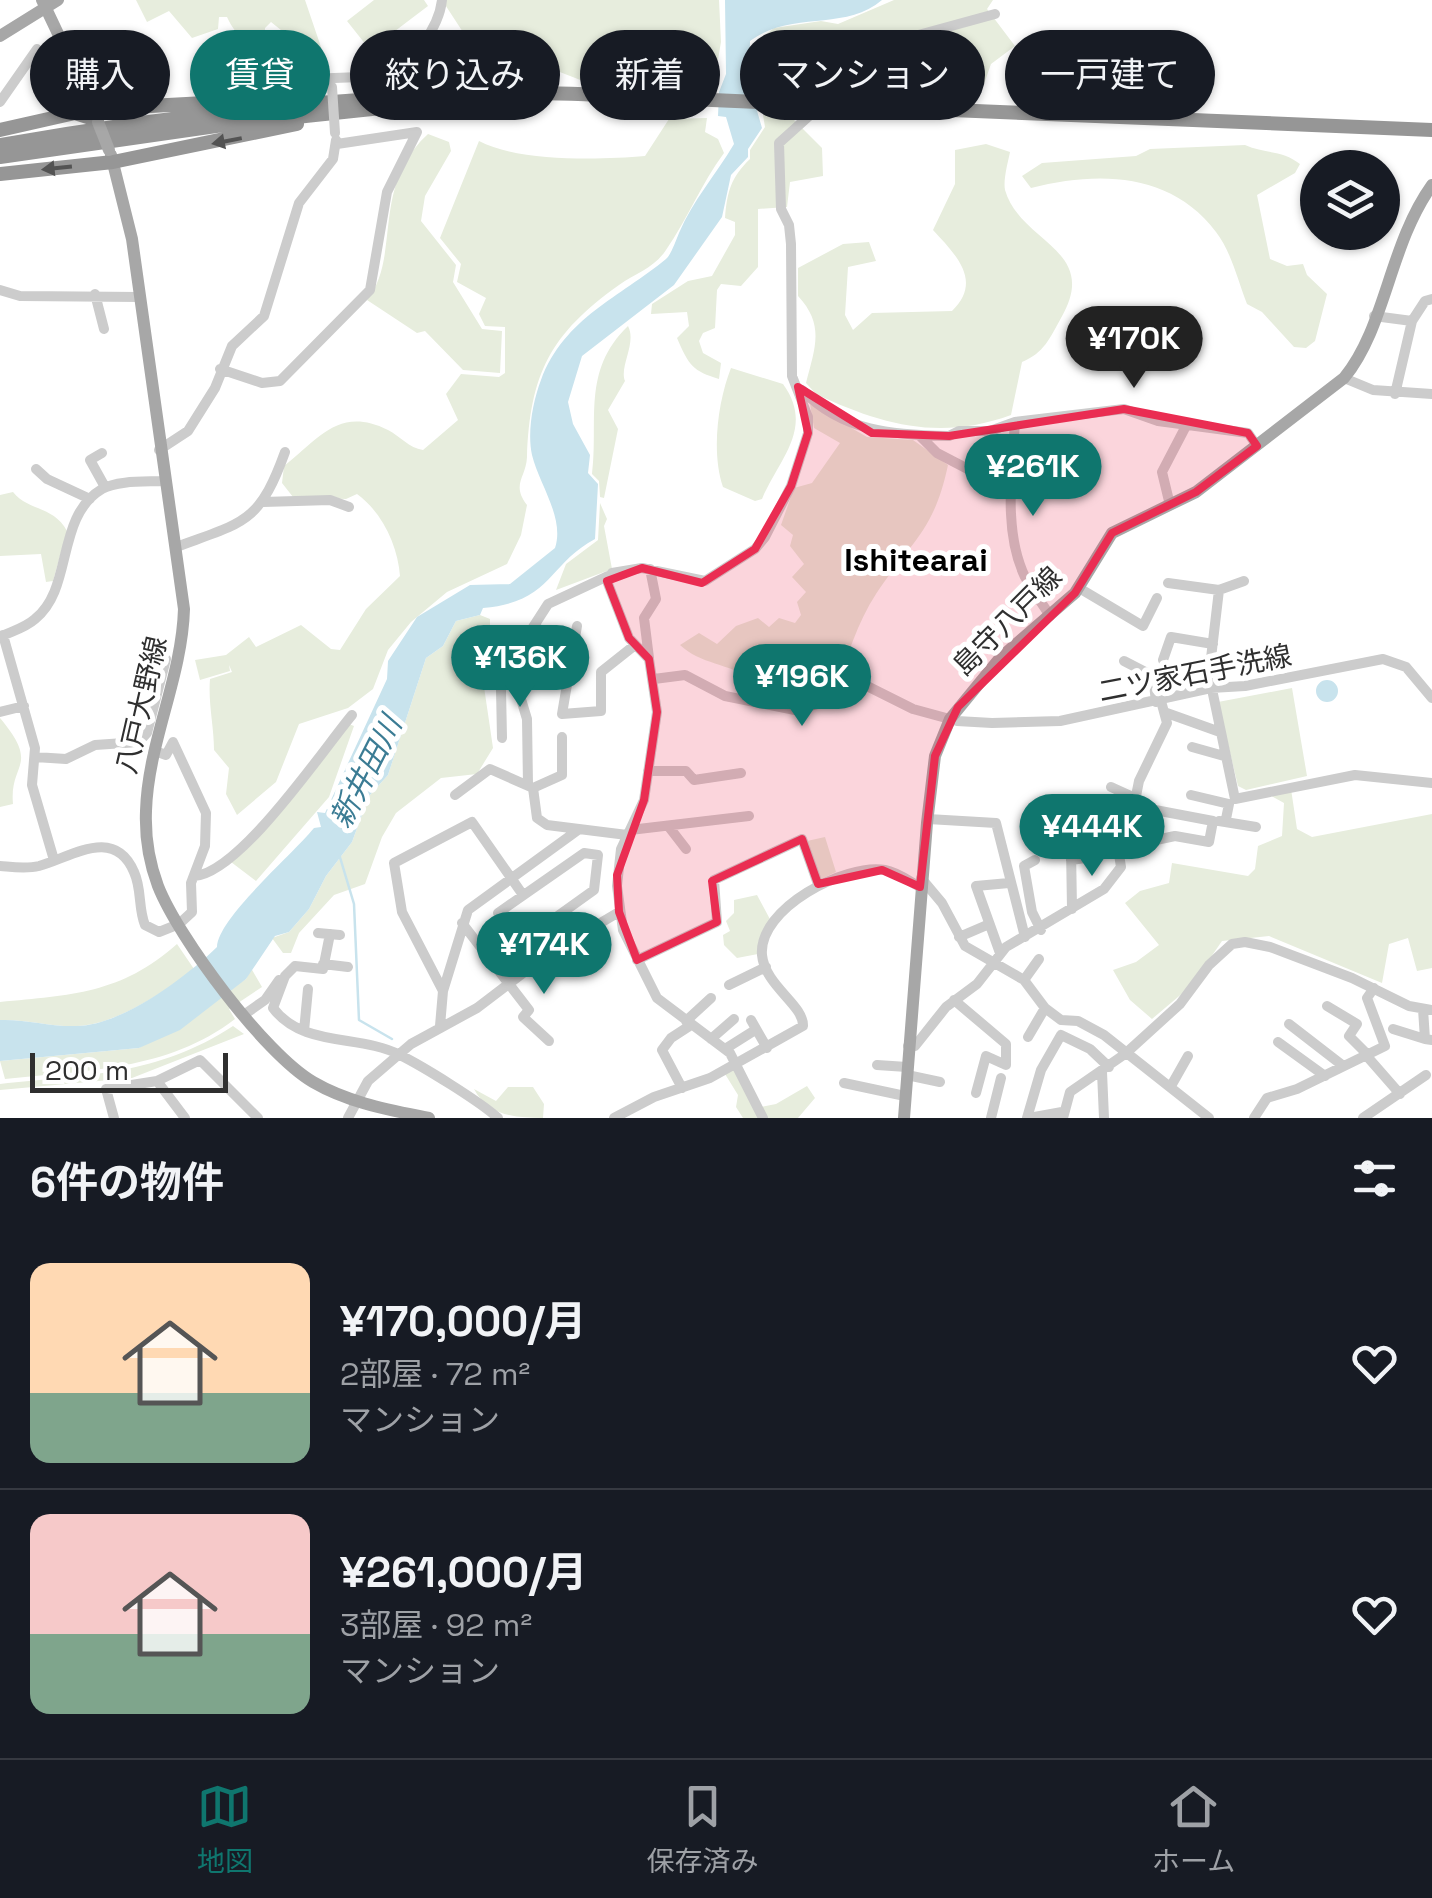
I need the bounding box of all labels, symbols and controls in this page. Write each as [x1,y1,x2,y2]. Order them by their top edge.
chip: 購入 [30,30,170,120]
chip: 賃貸 [190,30,330,120]
chip: 絞り込み [350,30,560,120]
chip: 新着 [580,30,720,120]
chip: マンション [740,30,985,120]
chip: 一戸建て [1005,30,1215,120]
one-way arrow [211,134,242,150]
map controls [1300,150,1400,250]
button: layers [1300,150,1400,250]
one-way arrow [40,160,72,176]
pin: ¥170K [1064,306,1204,391]
text: ¥170K [1088,318,1180,358]
pin: ¥261K [963,434,1103,519]
text: ¥261K [987,446,1080,486]
district label: Ishitearai [844,540,988,580]
street label: 島守八戸線 [945,559,1069,683]
pin: ¥136K [450,625,590,710]
street label: 八戸大野線 [108,633,174,777]
text: ¥136K [473,637,567,677]
street label: 二ツ家石手洗線 [1095,637,1295,709]
pin: ¥196K [732,644,872,729]
text: ¥196K [755,656,849,696]
water label: 新井田川 [321,707,412,834]
pin: ¥444K [1022,794,1162,879]
text: ¥444K [1042,806,1142,846]
pin: ¥174K [474,912,614,997]
text: ¥174K [499,924,589,964]
scale bar [30,1048,228,1092]
text: 200 m [45,1052,129,1088]
icon: filters [1347,1151,1402,1206]
text: 6件の物件 [30,1156,224,1209]
text: ¥170,000/月 [340,1295,587,1348]
icon: home [110,1303,230,1423]
icon: heart [1347,1336,1402,1391]
text: 2部屋 · 72 m² [340,1354,530,1394]
text: マンション [340,1400,500,1440]
text: ¥261,000/月 [340,1546,588,1599]
icon: home [110,1554,230,1674]
icon: heart [1347,1587,1402,1642]
text: 3部屋 · 92 m² [340,1605,532,1645]
text: マンション [340,1651,500,1691]
tab: 地図 [197,1779,253,1879]
tab: 保存済み [646,1779,758,1879]
tab: ホーム [1152,1779,1235,1879]

